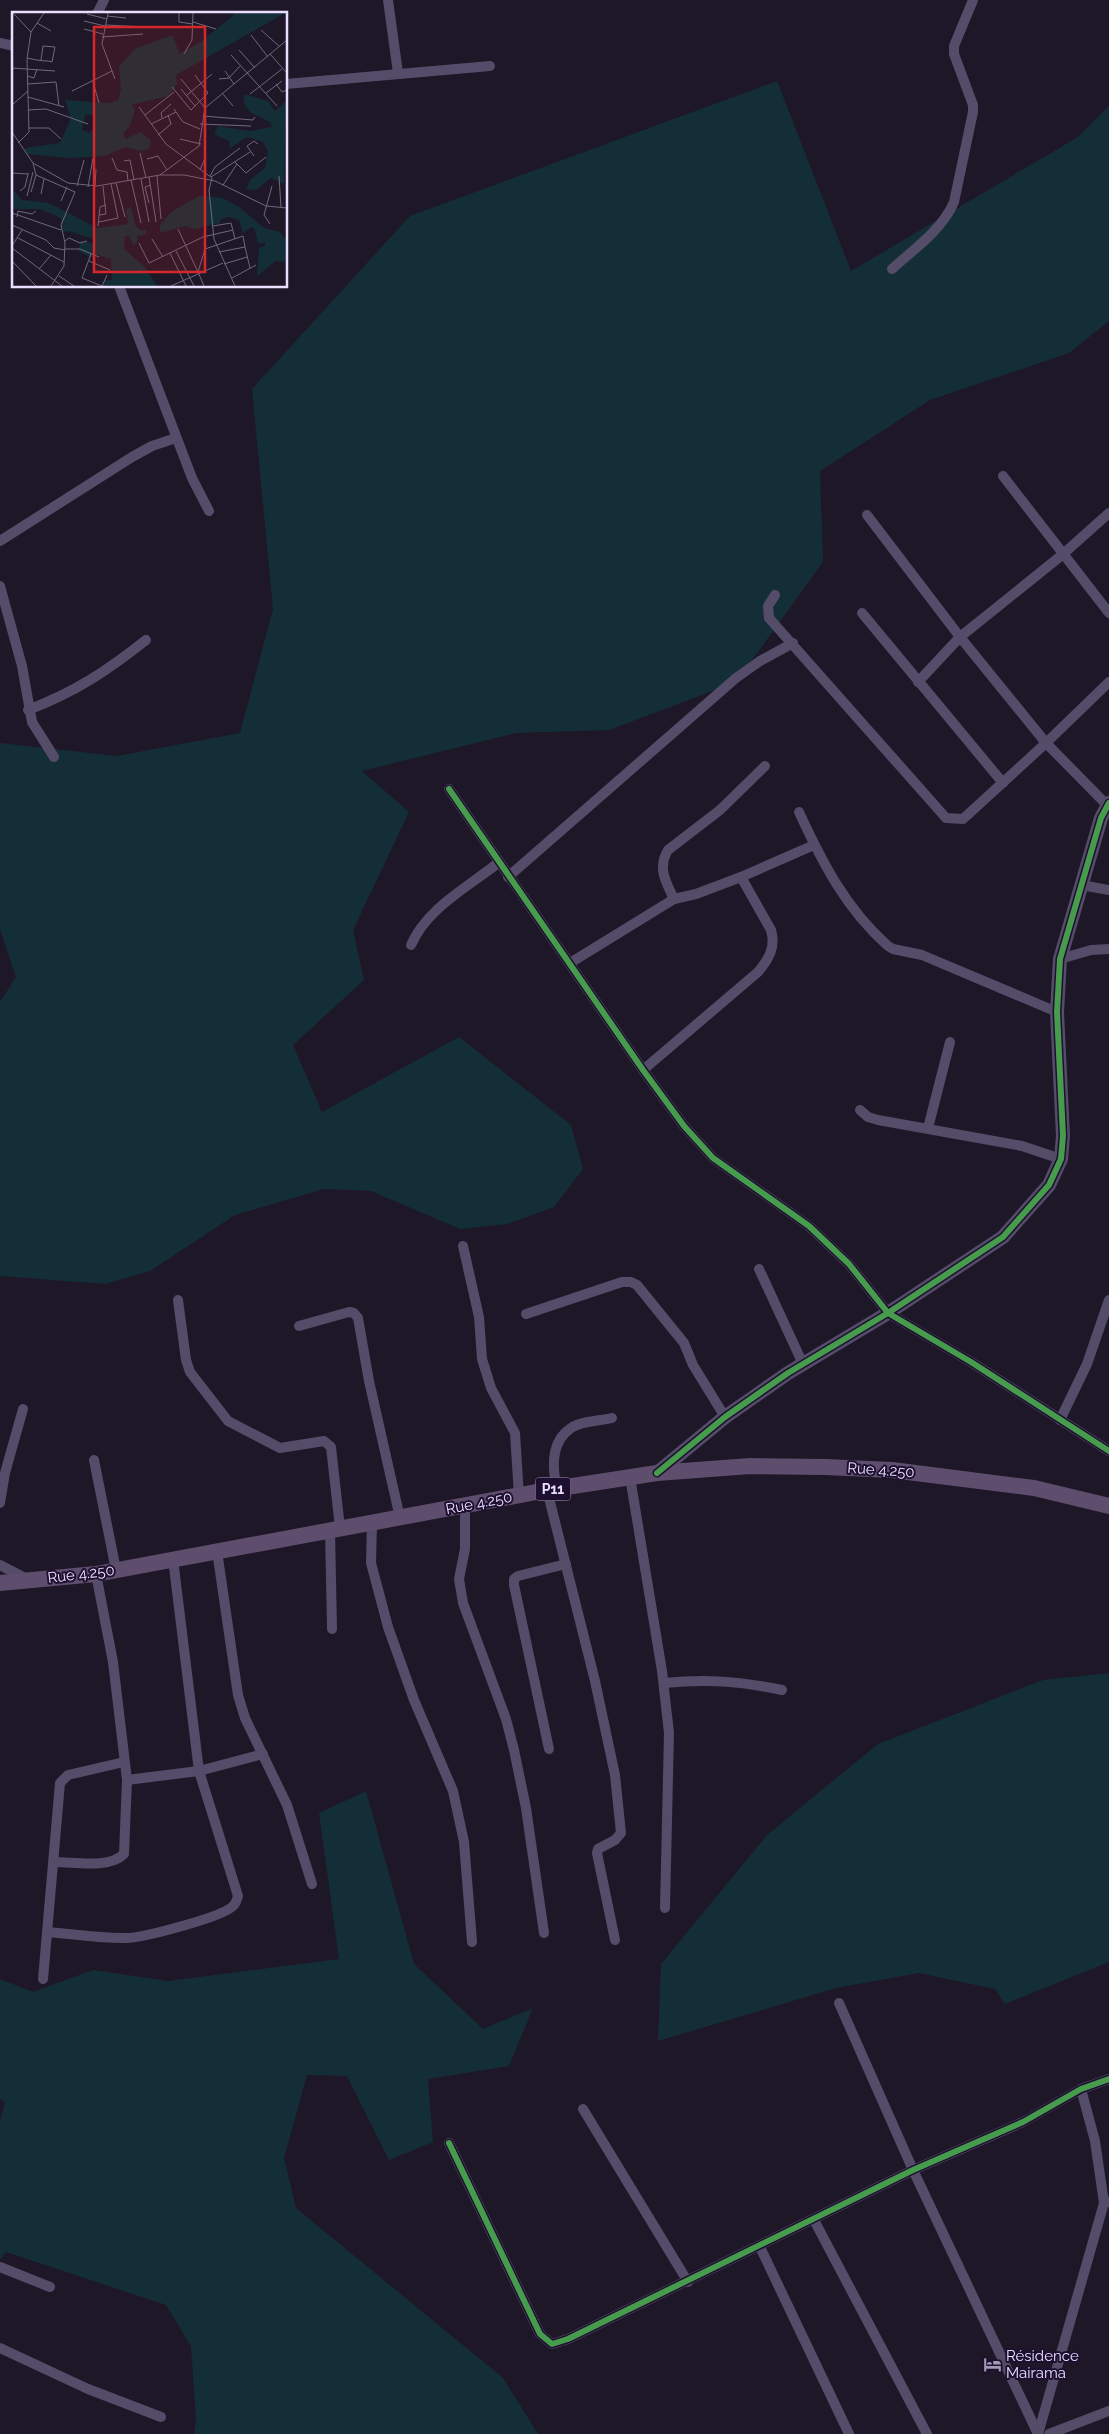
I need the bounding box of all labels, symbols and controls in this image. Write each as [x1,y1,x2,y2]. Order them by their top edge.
inset map [12,12,288,288]
street label: Rue 4.250 [847,1459,915,1481]
road number: P11 [536,1478,570,1500]
street label: Rue 4.250 [444,1488,514,1518]
street label: Rue 4.250 [46,1561,116,1587]
place label: Résidence Mairama [1006,2347,1079,2382]
hotel icon: Résidence Mairama [982,2355,1002,2375]

